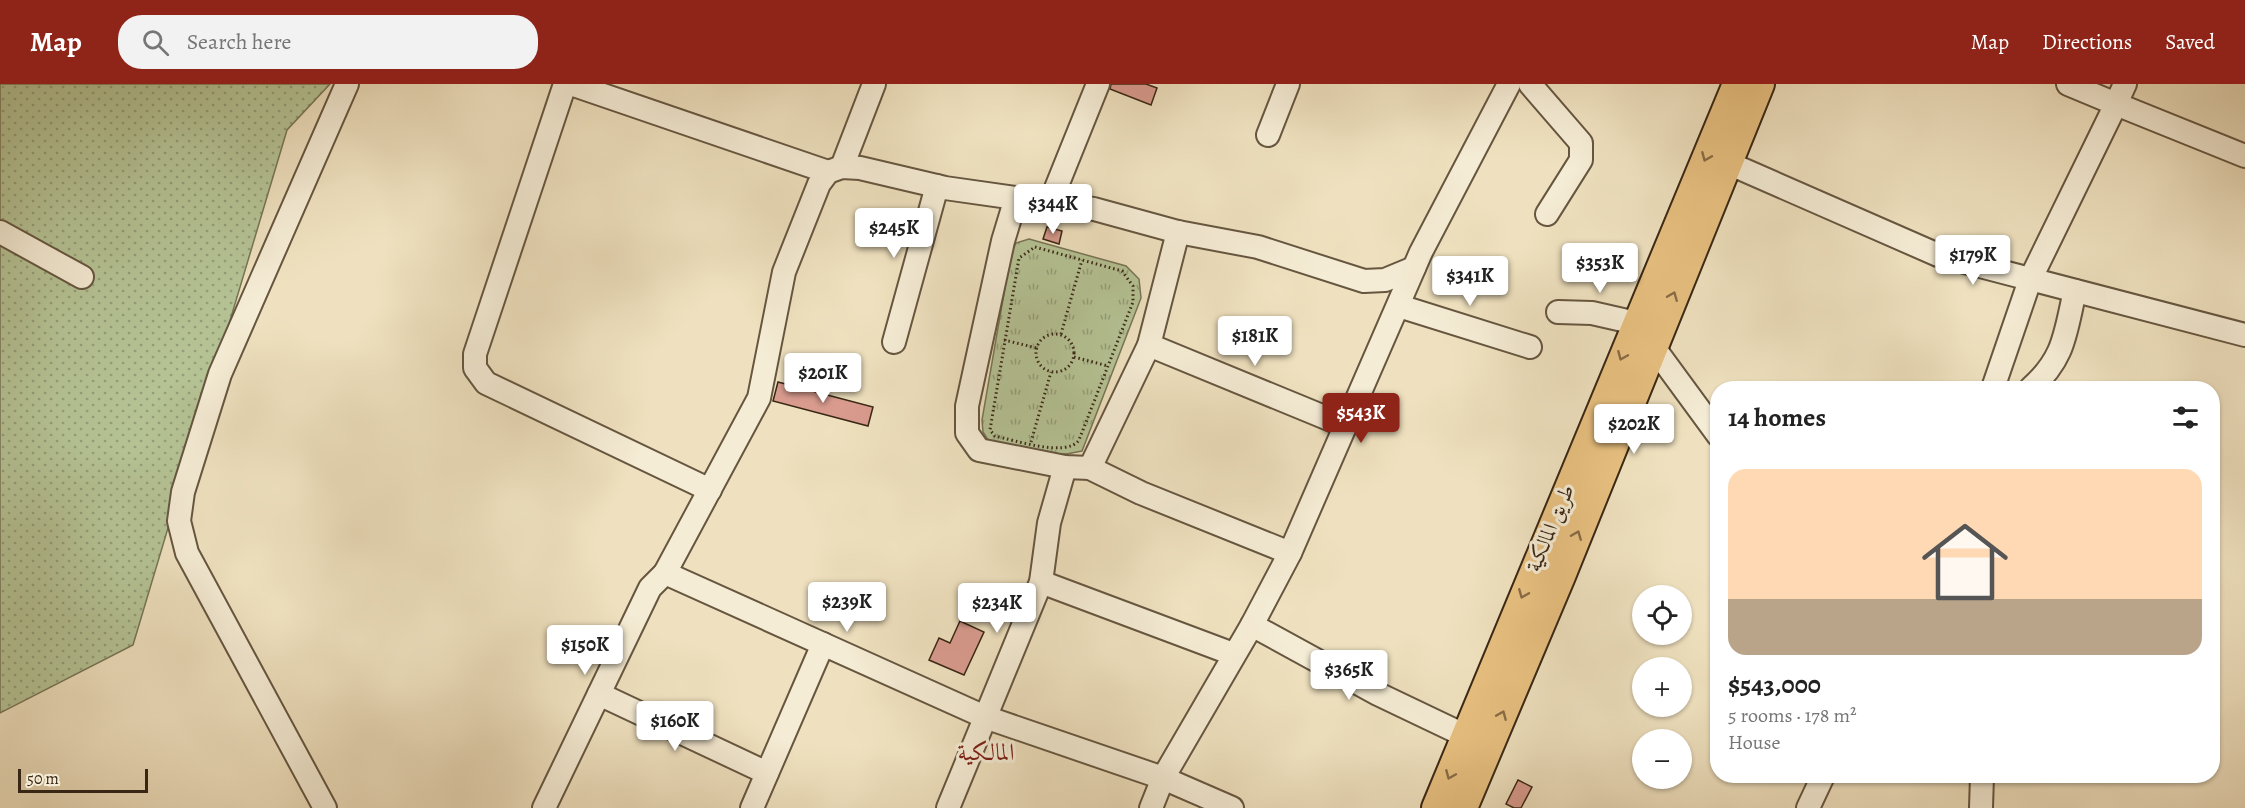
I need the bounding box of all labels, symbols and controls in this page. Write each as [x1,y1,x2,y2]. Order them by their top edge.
search box [118,15,538,69]
text: Map [30,23,82,61]
icon: search [139,26,172,59]
text: Search here [187,27,291,57]
text: Map [1971,28,2009,56]
text: Directions [2042,28,2132,56]
text: Saved [2165,28,2215,56]
one-way arrow [1701,151,1713,162]
pin: $344K [1011,184,1095,235]
text: $344K [1028,190,1078,217]
pin: $245K [852,208,936,259]
text: $245K [869,214,919,241]
pin: $179K [1931,235,2015,286]
text: $179K [1949,241,1997,268]
pin: $353K [1558,243,1642,294]
text: $353K [1576,249,1624,276]
pin: $341K [1428,256,1512,307]
text: $341K [1446,262,1494,289]
one-way arrow [1666,291,1678,302]
pin: $181K [1213,316,1297,367]
text: $181K [1232,322,1278,349]
one-way arrow [1617,350,1629,361]
pin: $201K [781,353,865,404]
text: $201K [798,359,848,386]
pin: $543K [1319,393,1403,444]
text: $543K [1337,399,1386,426]
text: 14 homes [1728,400,1826,435]
icon: filters [2169,401,2202,434]
pin: $202K [1592,404,1676,455]
text: $202K [1608,410,1660,437]
street label: طريق المالكية [1519,480,1581,576]
icon: home [1911,508,2019,616]
one-way arrow [1570,531,1582,542]
pin: $239K [805,582,889,633]
pin: $234K [955,583,1039,634]
map controls [1632,585,1692,789]
button: locate [1632,585,1692,645]
text: $239K [822,588,872,615]
one-way arrow [1518,588,1530,599]
text: $234K [972,589,1022,616]
pin: $150K [543,625,627,676]
text: $150K [561,631,609,658]
pin: $365K [1307,650,1391,701]
text: $365K [1325,656,1373,683]
button: + [1632,657,1692,717]
text: $543,000 [1728,667,1821,702]
pin: $160K [633,701,717,752]
text: 5 rooms · 178 m² [1728,702,1857,729]
text: $160K [650,707,700,734]
one-way arrow [1495,711,1507,722]
button: − [1632,729,1692,789]
text: House [1728,729,1780,756]
district label: المالكية [958,736,1014,768]
scale bar [18,766,148,794]
text: 50 m [27,768,59,790]
one-way arrow [1445,769,1457,780]

